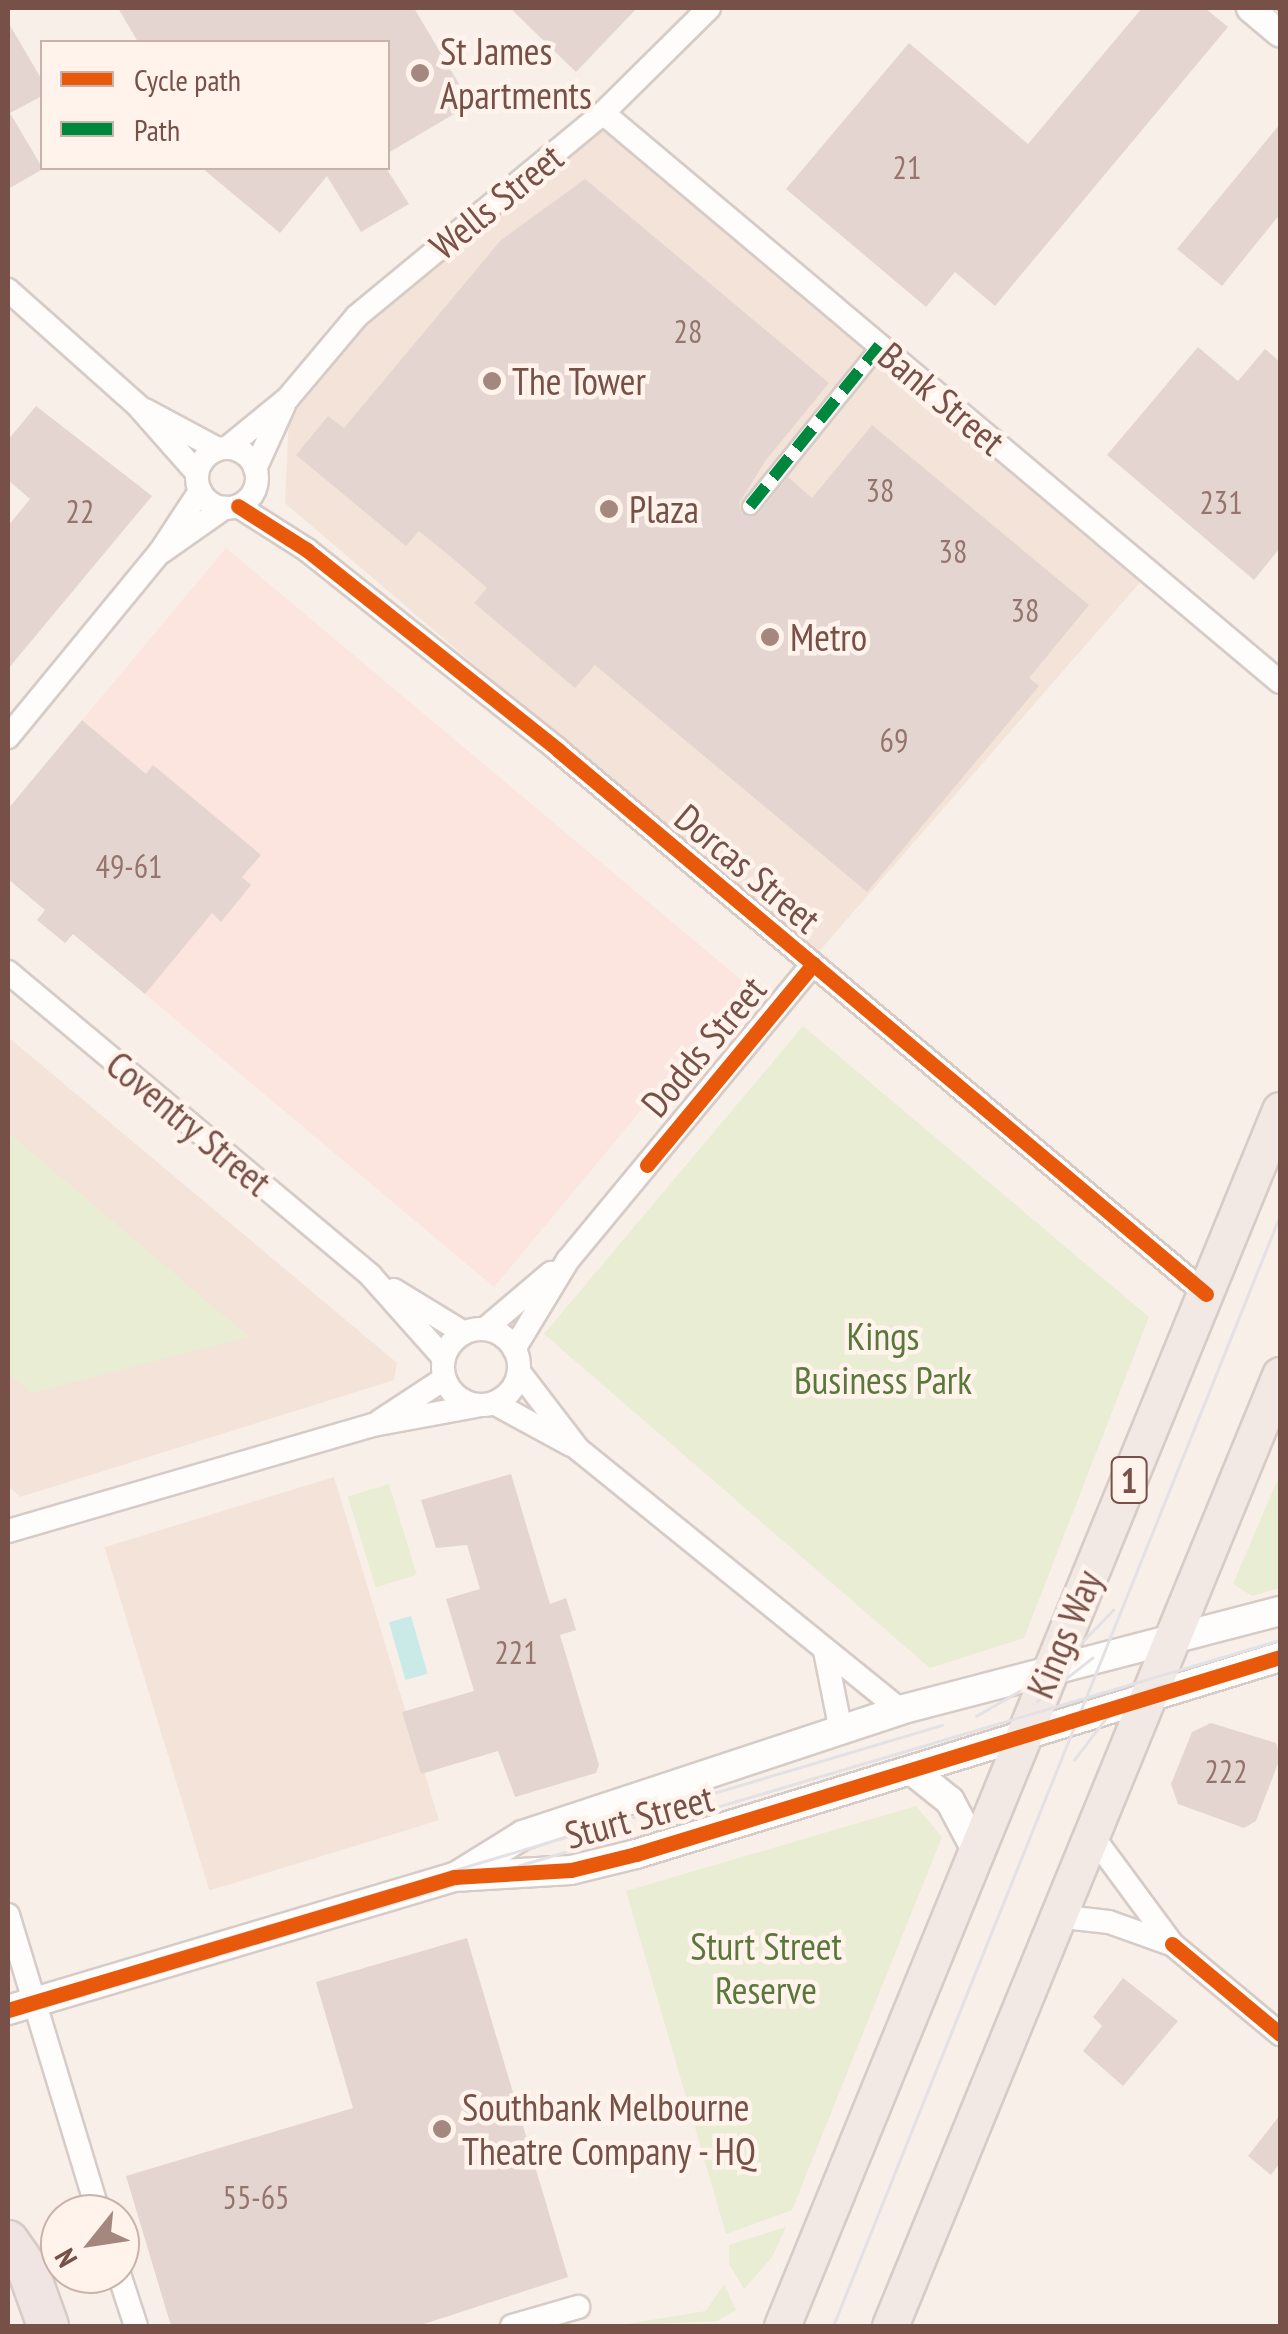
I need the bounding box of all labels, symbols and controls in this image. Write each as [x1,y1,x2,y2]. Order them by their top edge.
place label: St James Apartments [440,28,592,117]
legend [40,40,390,170]
text: Cycle path [134,60,241,99]
marker: St James Apartments [409,62,431,84]
text: Path [134,110,180,149]
street label: Wells Street [421,134,571,268]
house number: 21 [893,148,921,186]
house number: 28 [674,312,702,350]
street label: Bank Street [869,332,1015,464]
place label: The Tower [512,358,647,404]
marker: The Tower [481,370,503,392]
house number: 38 [866,471,894,509]
house number: 231 [1199,483,1243,521]
place label: Plaza [629,486,699,532]
house number: 22 [66,492,94,530]
marker: Plaza [598,498,620,520]
house number: 38 [939,532,967,570]
house number: 38 [1011,591,1039,629]
place label: Metro [790,614,867,660]
marker: Metro [759,626,781,648]
house number: 69 [880,721,908,759]
street label: Dorcas Street [666,794,830,942]
house number: 49-61 [96,847,162,885]
street label: Dodds Street [631,967,775,1125]
street label: Coventry Street [97,1041,281,1205]
park label: Kings Business Park [794,1313,972,1402]
road number: 1 [1109,1450,1149,1510]
street label: Kings Way [1017,1563,1111,1705]
house number: 221 [494,1633,538,1671]
house number: 222 [1204,1752,1248,1790]
street label: Sturt Street [560,1774,718,1858]
park label: Sturt Street Reserve [690,1923,842,2012]
place label: Southbank Melbourne Theatre Company - HQ [462,2084,760,2174]
marker: Southbank Melbourne Theatre Company - HQ [431,2118,453,2140]
house number: 55-65 [223,2178,289,2216]
north arrow [40,2194,140,2294]
text: N [46,2242,85,2274]

